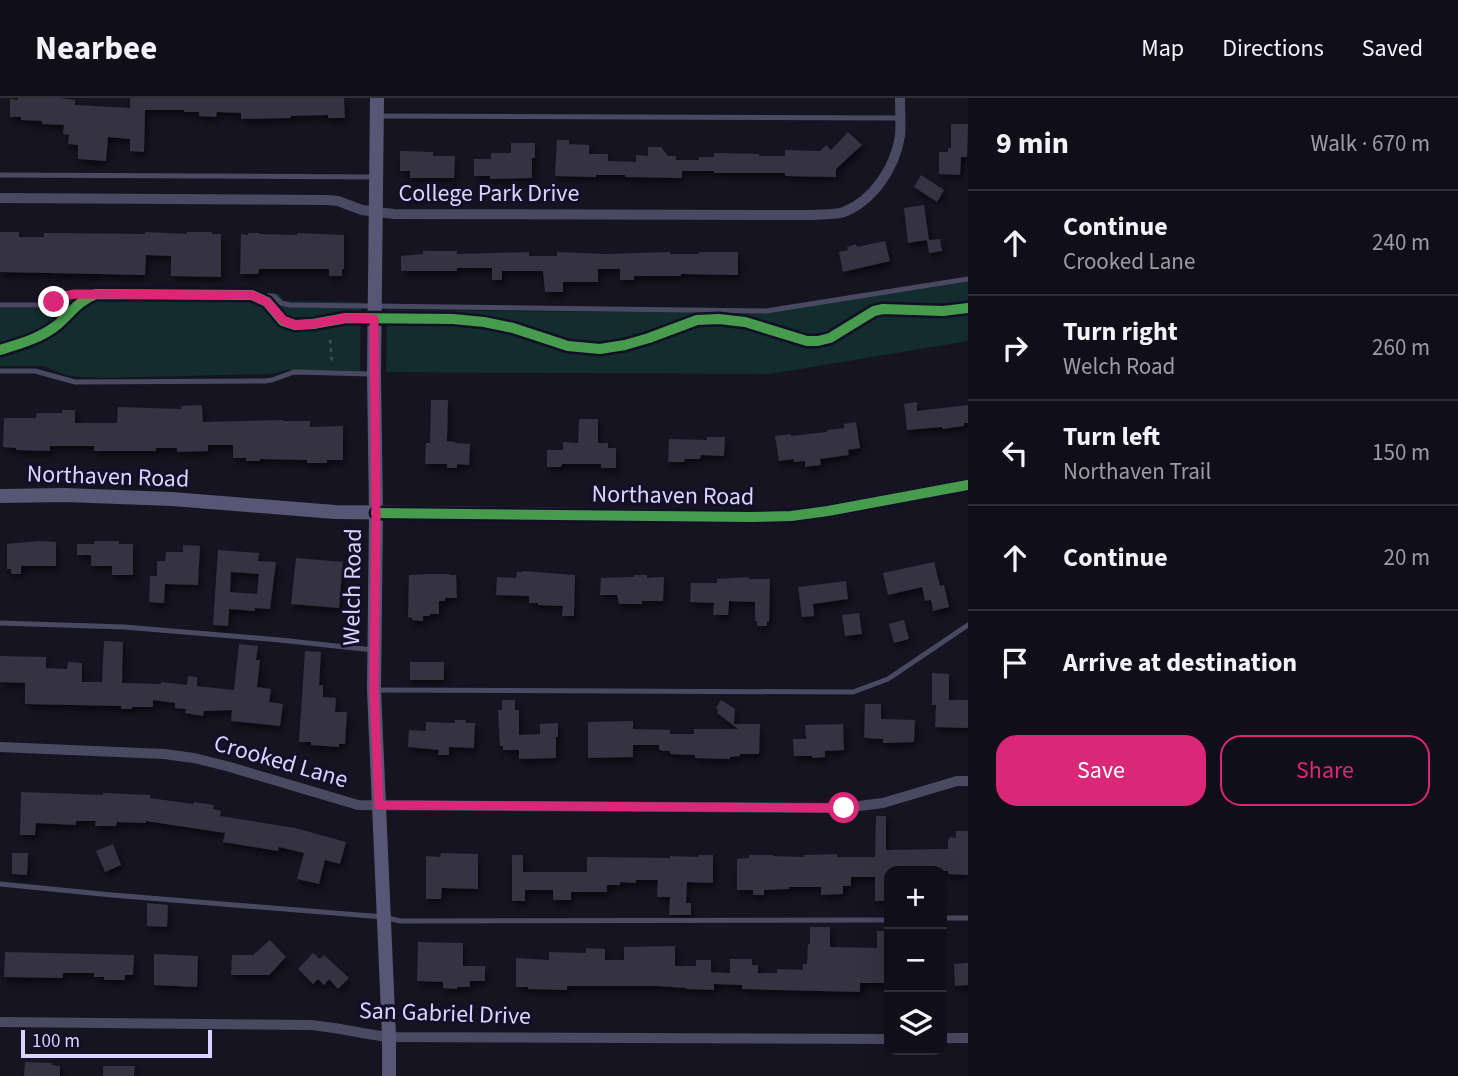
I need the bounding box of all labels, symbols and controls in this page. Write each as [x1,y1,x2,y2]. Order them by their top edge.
text: Nearbee [35,25,157,72]
text: Map [1141,31,1184,66]
text: Directions [1222,31,1324,66]
text: Saved [1362,31,1423,66]
text: 9 min [996,122,1069,165]
text: Walk · 670 m [1311,127,1430,160]
street label: College Park Drive [399,176,579,211]
text: Continue [1063,208,1168,245]
icon: ahead [996,224,1034,262]
text: 240 m [1372,226,1430,259]
text: Crooked Lane [1063,245,1195,278]
route end [38,286,69,317]
text: Turn right [1063,313,1178,350]
icon: right [996,329,1034,367]
text: 260 m [1372,331,1430,364]
text: Welch Road [1063,350,1175,383]
text: Turn left [1063,418,1160,455]
icon: left [996,434,1034,472]
text: 150 m [1372,436,1430,469]
text: Northaven Trail [1063,455,1211,488]
street label: Northaven Road [26,456,190,497]
street label: Northaven Road [591,477,755,514]
street label: Welch Road [334,528,371,646]
icon: ahead [996,539,1034,577]
text: Continue [1063,539,1168,576]
text: 20 m [1383,541,1430,574]
icon: arrive [996,644,1034,682]
text: Arrive at destination [1063,644,1297,681]
street label: Crooked Lane [210,726,352,797]
button: Save [996,735,1206,806]
button: Share [1220,735,1430,806]
route start [828,792,859,823]
map controls [884,866,947,1055]
button: + [884,866,947,929]
button: − [884,929,947,992]
button: layers [884,992,947,1055]
street label: San Gabriel Drive [358,993,532,1034]
scale bar [21,1027,212,1059]
text: 100 m [32,1028,80,1055]

